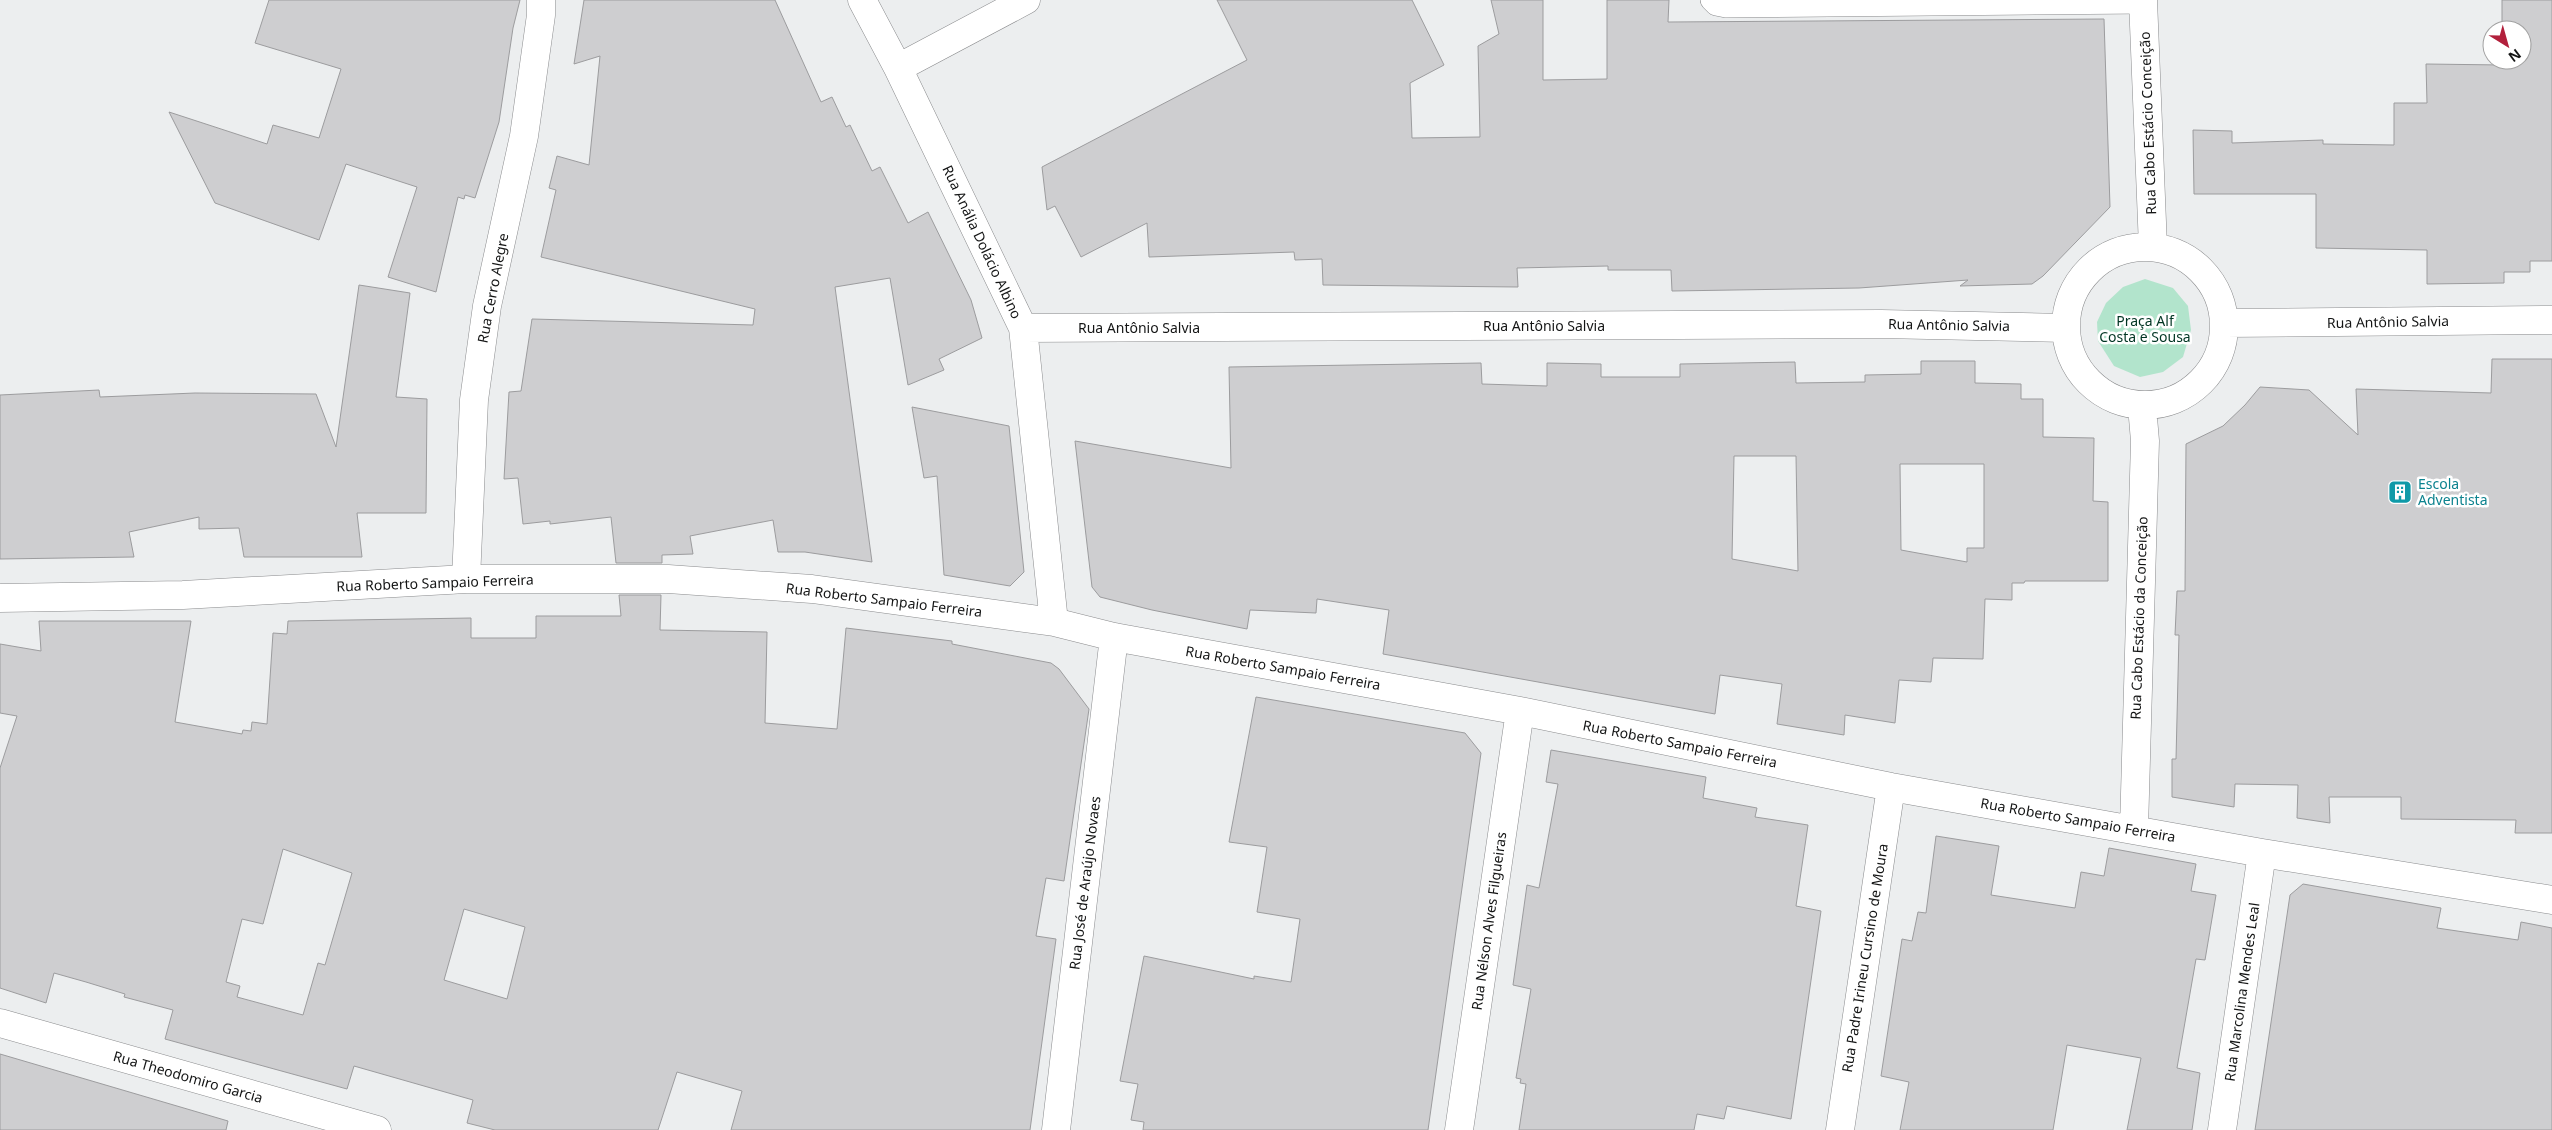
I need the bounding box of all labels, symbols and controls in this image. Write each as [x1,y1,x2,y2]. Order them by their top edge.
north arrow [2482,20,2532,70]
street label: Rua Cabo Estácio Conceição [2135,31,2160,215]
text: N [2505,45,2525,67]
street label: Rua Anália Dolácio Albino [938,162,1026,322]
street label: Rua Cerro Alegre [473,231,512,344]
park label: Praça Alf Costa e Sousa [2099,311,2191,346]
street label: Rua Antônio Salvia [2327,311,2449,332]
street label: Rua Antônio Salvia [1888,314,2010,335]
street label: Rua Antônio Salvia [1483,316,1605,335]
street label: Rua Antônio Salvia [1078,318,1200,337]
place label: Escola Adventista [2418,474,2488,509]
building icon: Escola Adventista [2387,479,2413,505]
street label: Rua Cabo Estácio da Conceição [2125,516,2152,720]
street label: Rua Roberto Sampaio Ferreira [336,570,534,595]
street label: Rua Roberto Sampaio Ferreira [785,578,983,621]
street label: Rua Roberto Sampaio Ferreira [1184,641,1382,694]
street label: Rua Roberto Sampaio Ferreira [1581,715,1779,772]
street label: Rua Roberto Sampaio Ferreira [1979,793,2177,846]
street label: Rua José de Araújo Novaes [1064,795,1105,971]
street label: Rua Nélson Alves Filgueiras [1467,830,1510,1011]
street label: Rua Padre Irineu Cursino de Moura [1837,842,1892,1074]
street label: Rua Marcolina Mendes Leal [2220,901,2263,1083]
street label: Rua Theodomiro Garcia [111,1046,265,1107]

